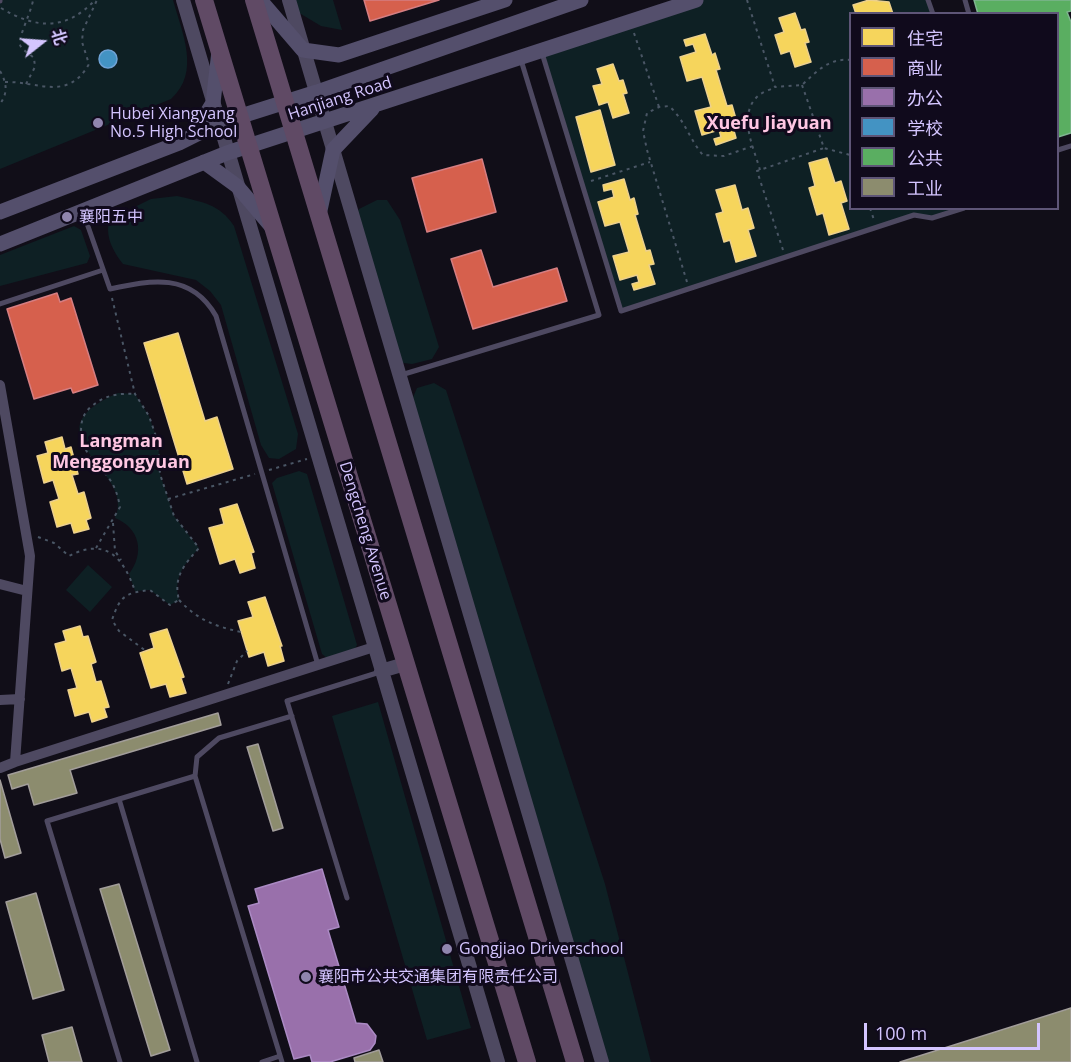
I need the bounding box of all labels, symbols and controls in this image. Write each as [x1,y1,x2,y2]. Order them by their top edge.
north arrow [12,12,72,72]
legend [849,12,1059,210]
text: 北 [46,26,72,48]
text: 住宅 [907,26,943,50]
text: 商业 [907,56,943,80]
street label: Hanjiang Road [286,73,394,125]
text: 办公 [907,86,943,110]
place label: Hubei Xiangyang No.5 High School [110,104,237,142]
district label: Xuefu Jiayuan [706,113,832,135]
marker: Hubei Xiangyang No.5 High School [91,116,105,130]
text: 学校 [907,116,943,140]
text: 公共 [907,146,943,170]
text: 工业 [907,176,943,200]
place label: 襄阳五中 [79,207,143,227]
marker: 襄阳五中 [60,210,74,224]
district label: Langman Menggongyuan [52,431,190,474]
street label: Dengcheng Avenue [335,459,395,603]
place label: Gongjiao Driverschool [459,939,624,959]
marker: Gongjiao Driverschool [440,942,454,956]
place label: 襄阳市公共交通集团有限责任公司 [318,967,558,987]
marker: 襄阳市公共交通集团有限责任公司 [299,970,313,984]
scale bar [867,1011,1042,1049]
text: 100 m [875,1021,927,1045]

